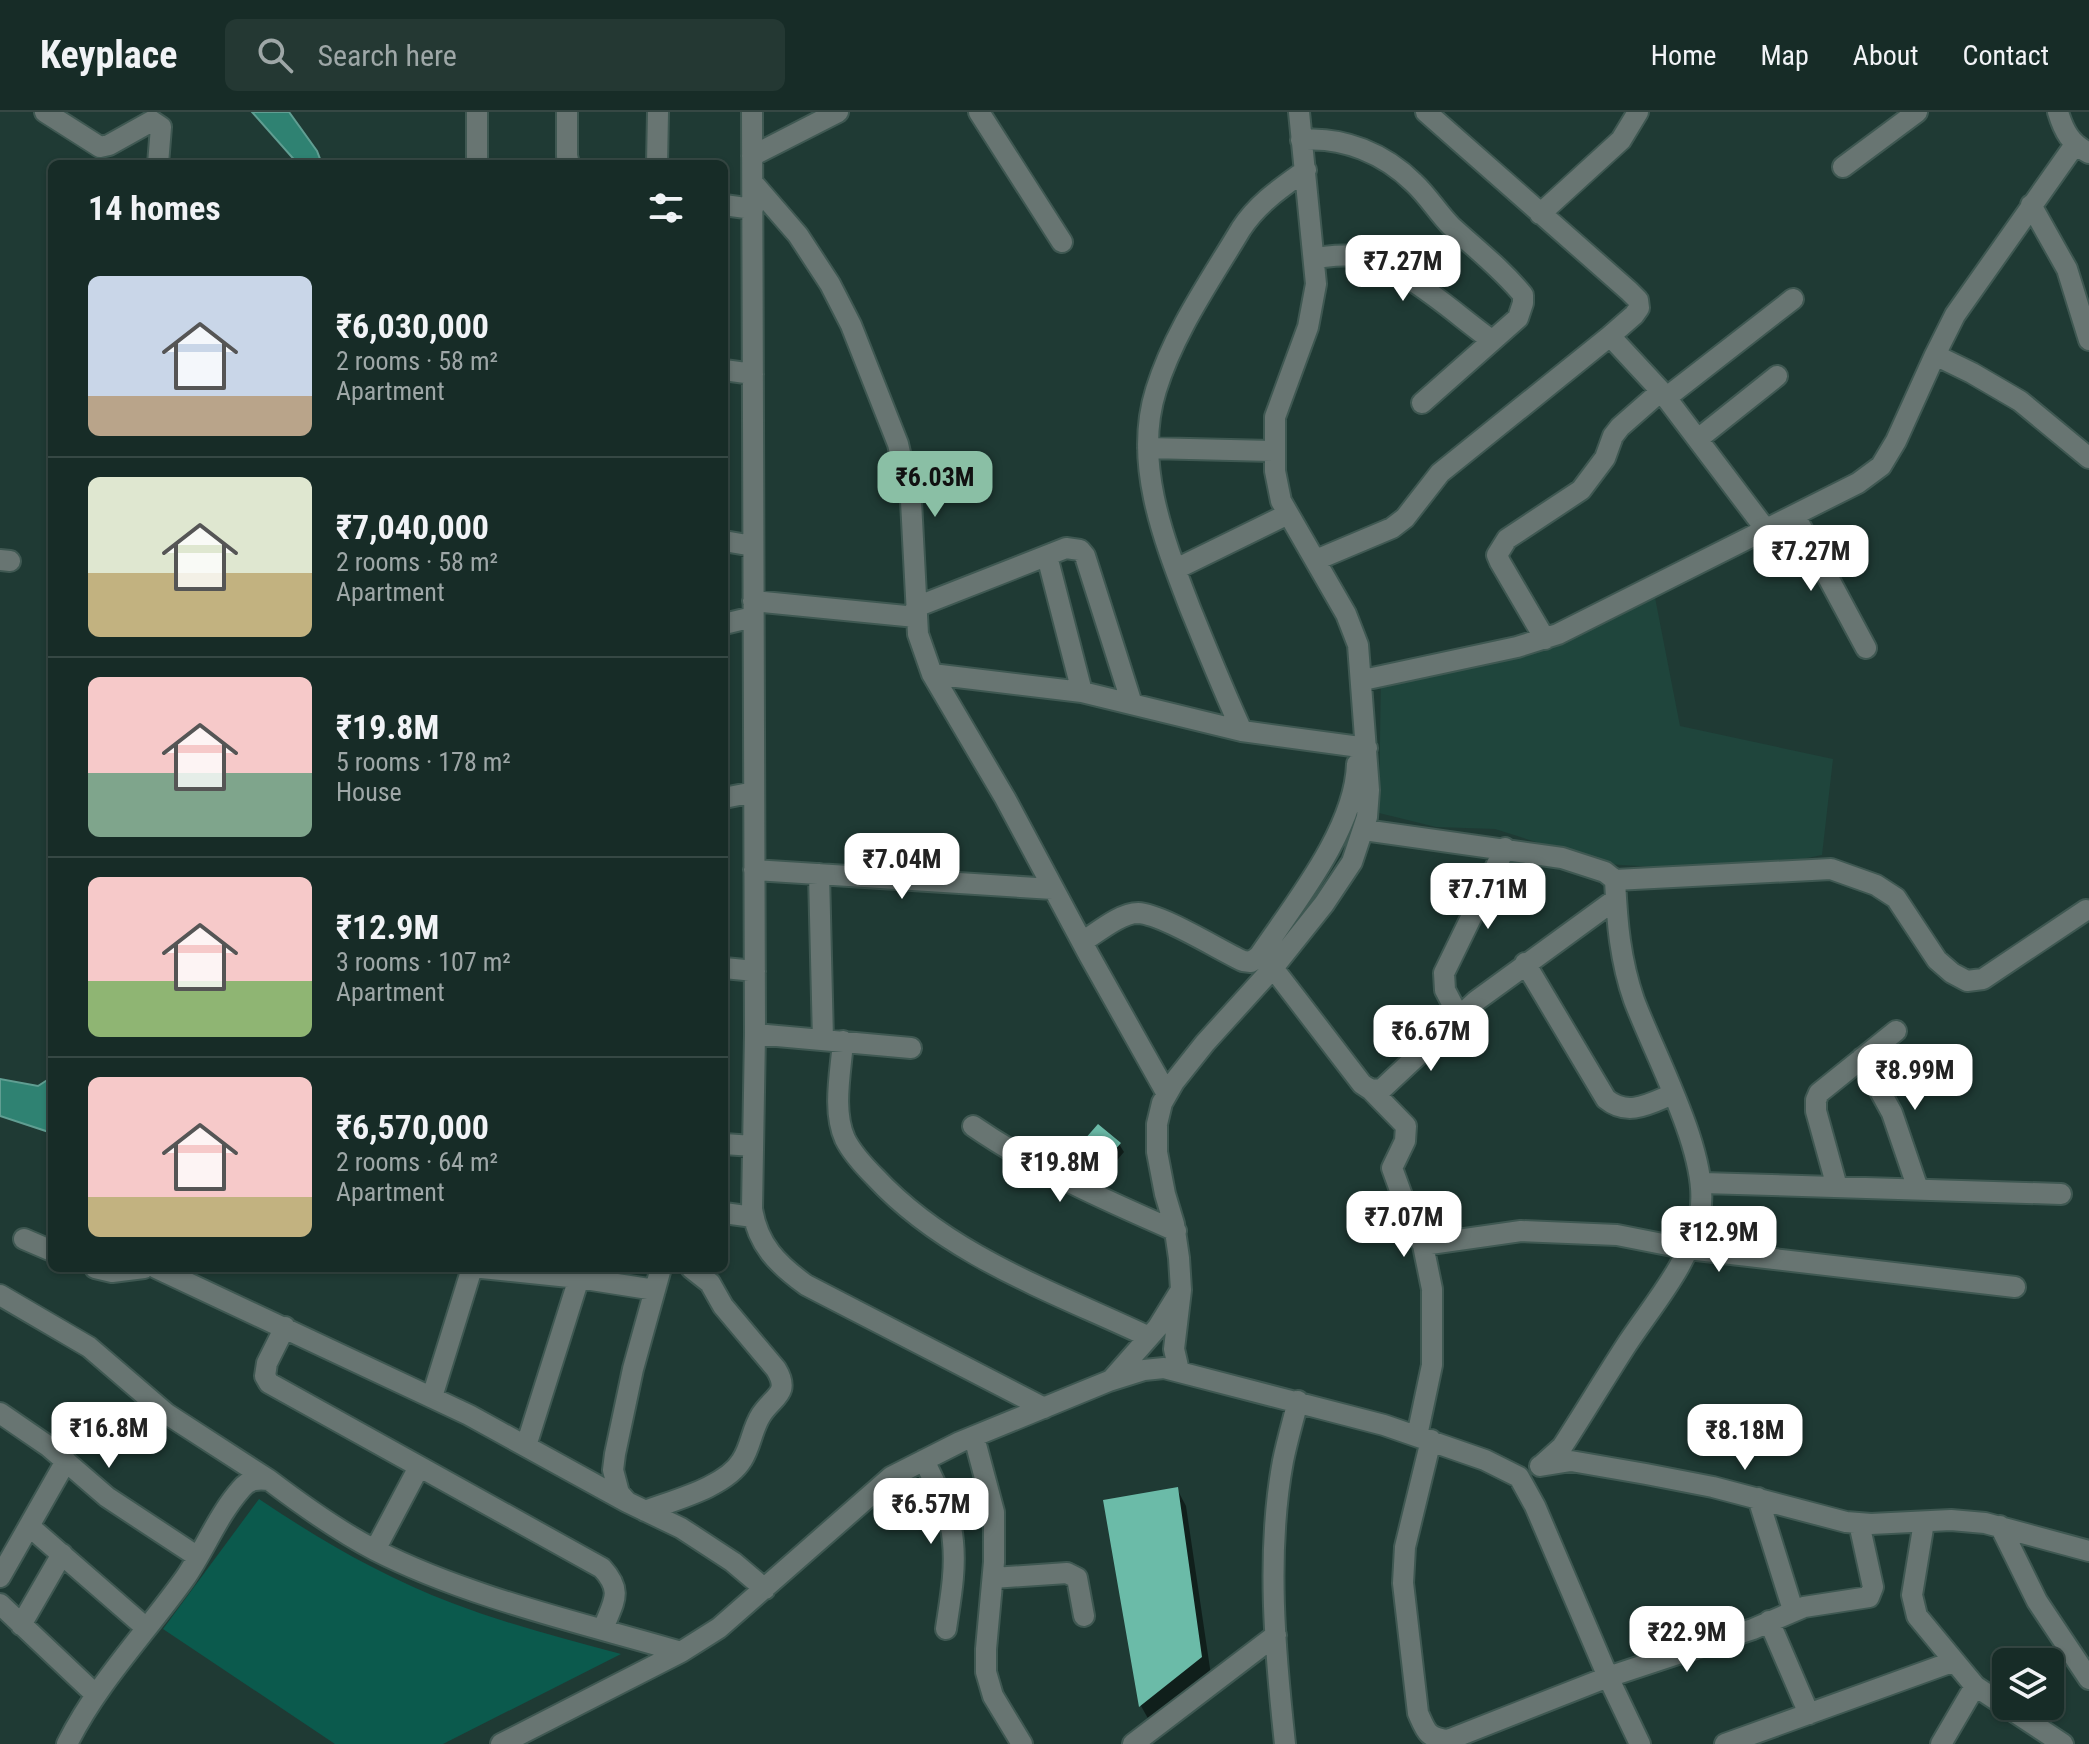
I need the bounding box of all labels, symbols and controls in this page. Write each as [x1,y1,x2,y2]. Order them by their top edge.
search box [225,19,785,91]
text: Keyplace [40,33,177,77]
icon: search [253,33,297,77]
text: Search here [317,38,457,73]
text: Home [1651,39,1716,72]
text: Map [1760,39,1809,72]
text: About [1853,39,1919,72]
text: Contact [1963,39,2049,72]
icon: filters [644,186,688,230]
text: 14 homes [88,188,221,228]
pin: ₹7.27M [1338,235,1468,303]
text: ₹7.27M [1364,246,1443,276]
text: ₹6,030,000 [336,306,489,346]
icon: home [152,308,248,404]
text: 2 rooms · 58 m² [336,346,498,376]
text: Apartment [336,376,445,406]
pin: ₹6.03M [870,451,1000,519]
text: ₹6.03M [896,462,975,492]
text: ₹7,040,000 [336,507,489,547]
icon: home [152,509,248,605]
pin: ₹7.27M [1746,525,1876,593]
text: ₹7.27M [1772,536,1851,566]
text: 2 rooms · 58 m² [336,547,498,577]
text: Apartment [336,577,445,607]
text: ₹19.8M [336,707,439,747]
icon: home [152,709,248,805]
text: 5 rooms · 178 m² [336,747,511,777]
text: House [336,777,402,807]
pin: ₹7.04M [837,833,967,901]
text: ₹7.04M [863,844,942,874]
pin: ₹7.71M [1423,863,1553,931]
text: ₹7.71M [1449,874,1528,904]
text: ₹12.9M [336,907,439,947]
icon: home [152,909,248,1005]
text: 3 rooms · 107 m² [336,947,511,977]
text: Apartment [336,977,445,1007]
pin: ₹6.67M [1366,1005,1496,1073]
text: ₹6.67M [1392,1016,1471,1046]
pin: ₹8.99M [1850,1044,1980,1112]
text: ₹8.99M [1876,1055,1955,1085]
text: ₹6,570,000 [336,1107,489,1147]
icon: home [152,1109,248,1205]
pin: ₹19.8M [995,1136,1125,1204]
text: 2 rooms · 64 m² [336,1147,498,1177]
text: ₹19.8M [1021,1147,1100,1177]
text: Apartment [336,1177,445,1207]
pin: ₹7.07M [1339,1191,1469,1259]
text: ₹7.07M [1365,1202,1444,1232]
pin: ₹12.9M [1654,1206,1784,1274]
text: ₹12.9M [1680,1217,1759,1247]
pin: ₹16.8M [44,1402,174,1470]
pin: ₹8.18M [1680,1404,1810,1472]
text: ₹16.8M [70,1413,149,1443]
text: ₹8.18M [1706,1415,1785,1445]
pin: ₹6.57M [866,1478,996,1546]
text: ₹6.57M [892,1489,971,1519]
pin: ₹22.9M [1622,1606,1752,1674]
text: ₹22.9M [1648,1617,1727,1647]
map controls [1992,1648,2064,1720]
button: layers [1992,1648,2064,1720]

